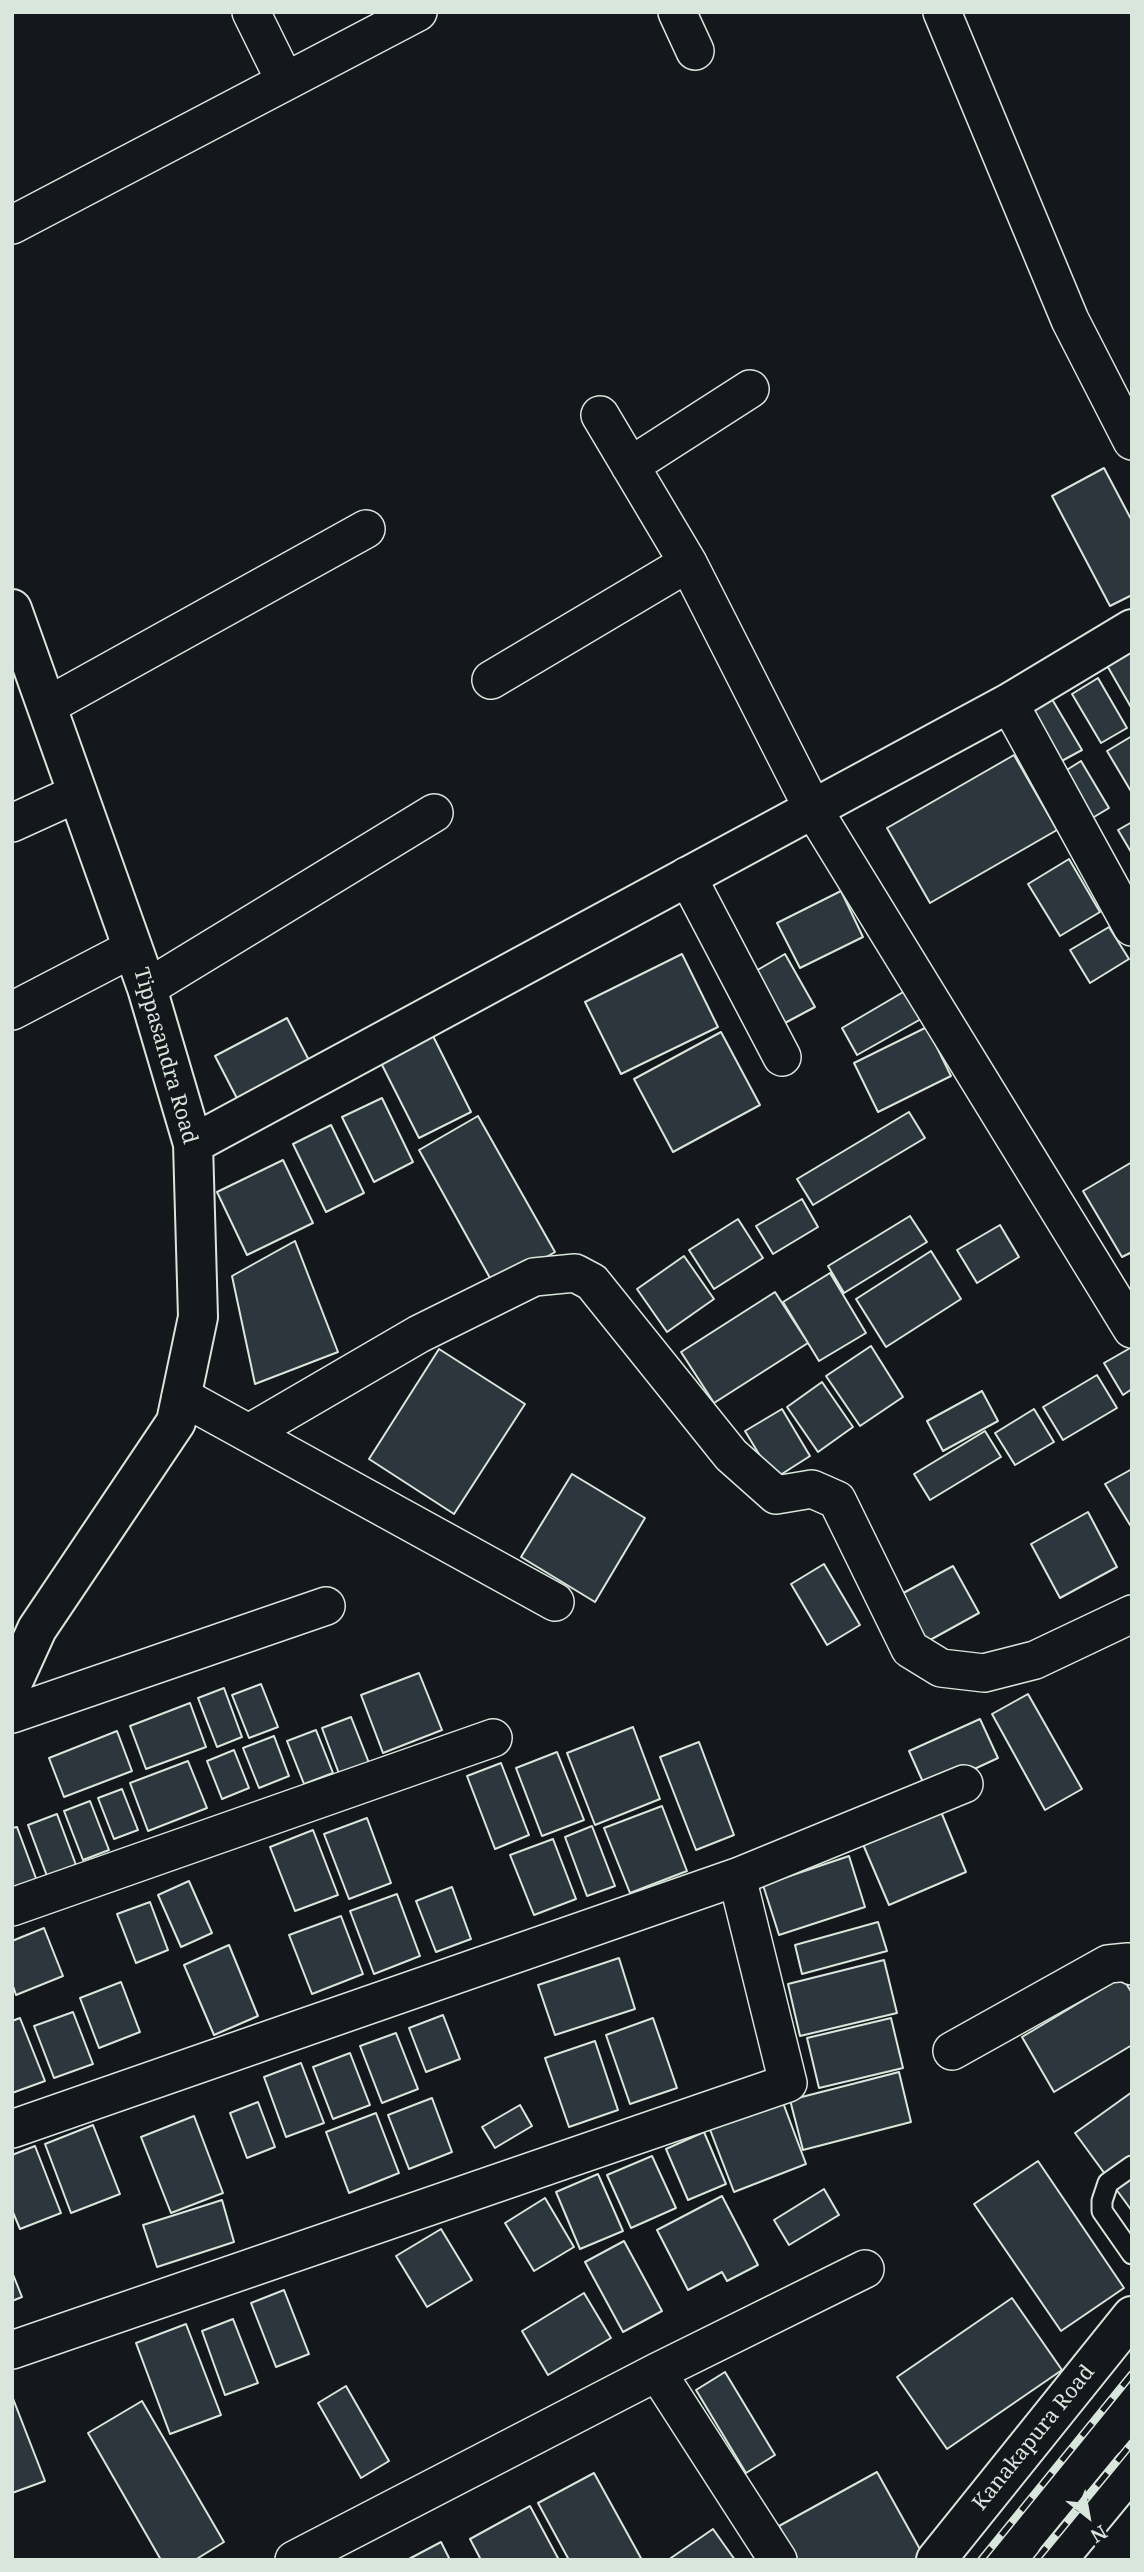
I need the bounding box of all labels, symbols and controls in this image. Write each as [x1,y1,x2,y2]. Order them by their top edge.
street label: Tippasandra Road [128,965,202,1147]
street label: Kanakapura Road [968,2360,1100,2516]
north arrow [1053,2481,1123,2551]
text: N [1086,2519,1112,2549]

